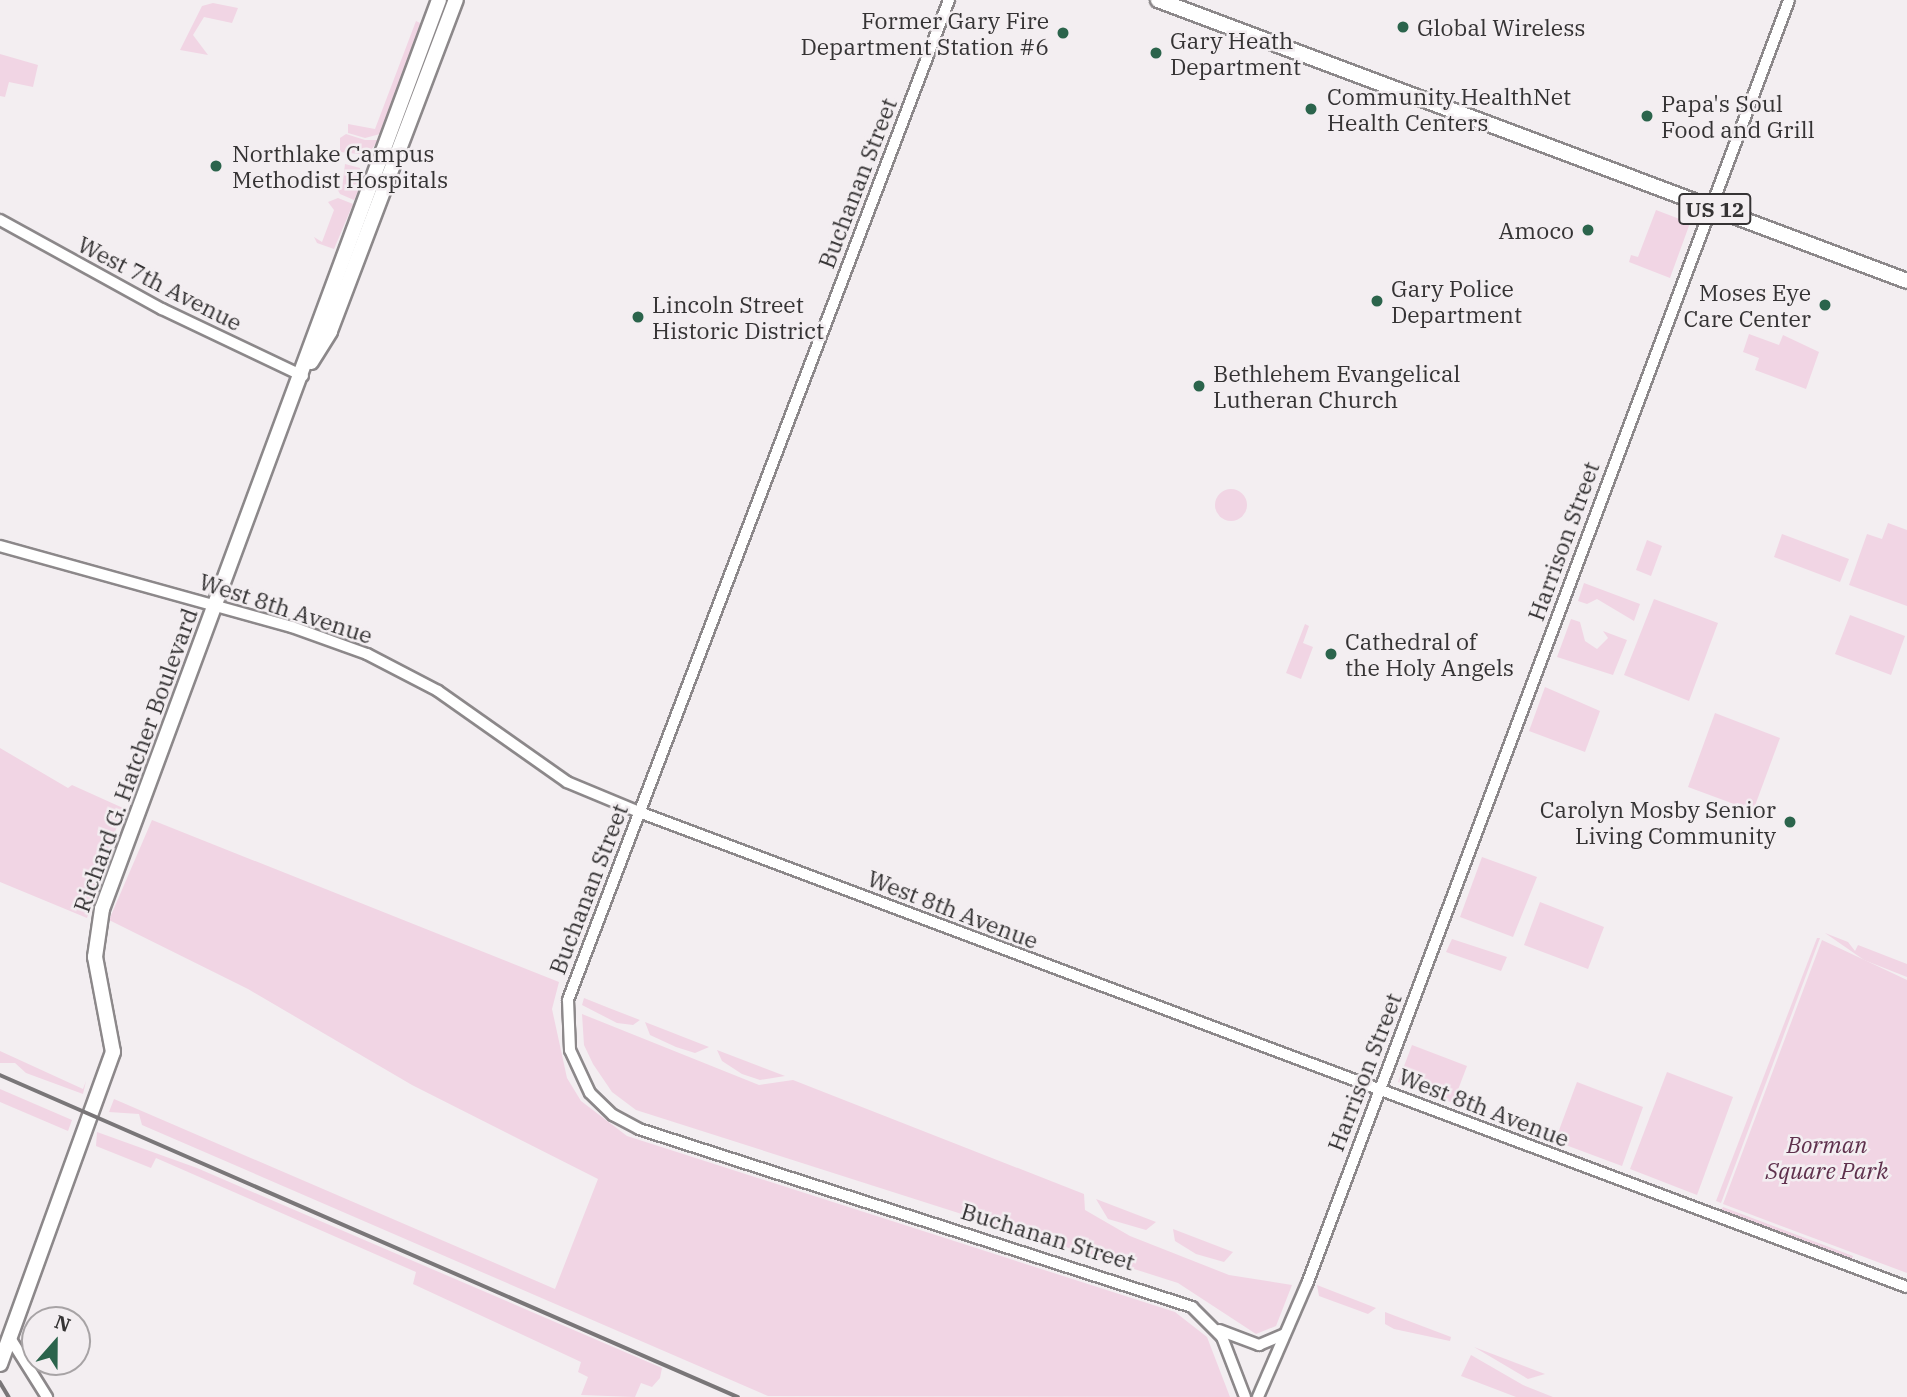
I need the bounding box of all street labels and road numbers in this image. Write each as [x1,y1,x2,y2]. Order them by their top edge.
street label: Buchanan Street [812,94,902,272]
road number: US 12 [1678,192,1752,227]
street label: West 7th Avenue [73,230,247,336]
street label: Harrison Street [1521,458,1605,624]
street label: West 8th Avenue [196,567,376,649]
street label: Richard G. Hatcher Boulevard [67,604,203,916]
street label: Buchanan Street [543,800,633,978]
street label: West 8th Avenue [864,864,1042,954]
street label: Harrison Street [1321,989,1407,1155]
street label: West 8th Avenue [1395,1062,1573,1152]
street label: Buchanan Street [958,1196,1138,1276]

